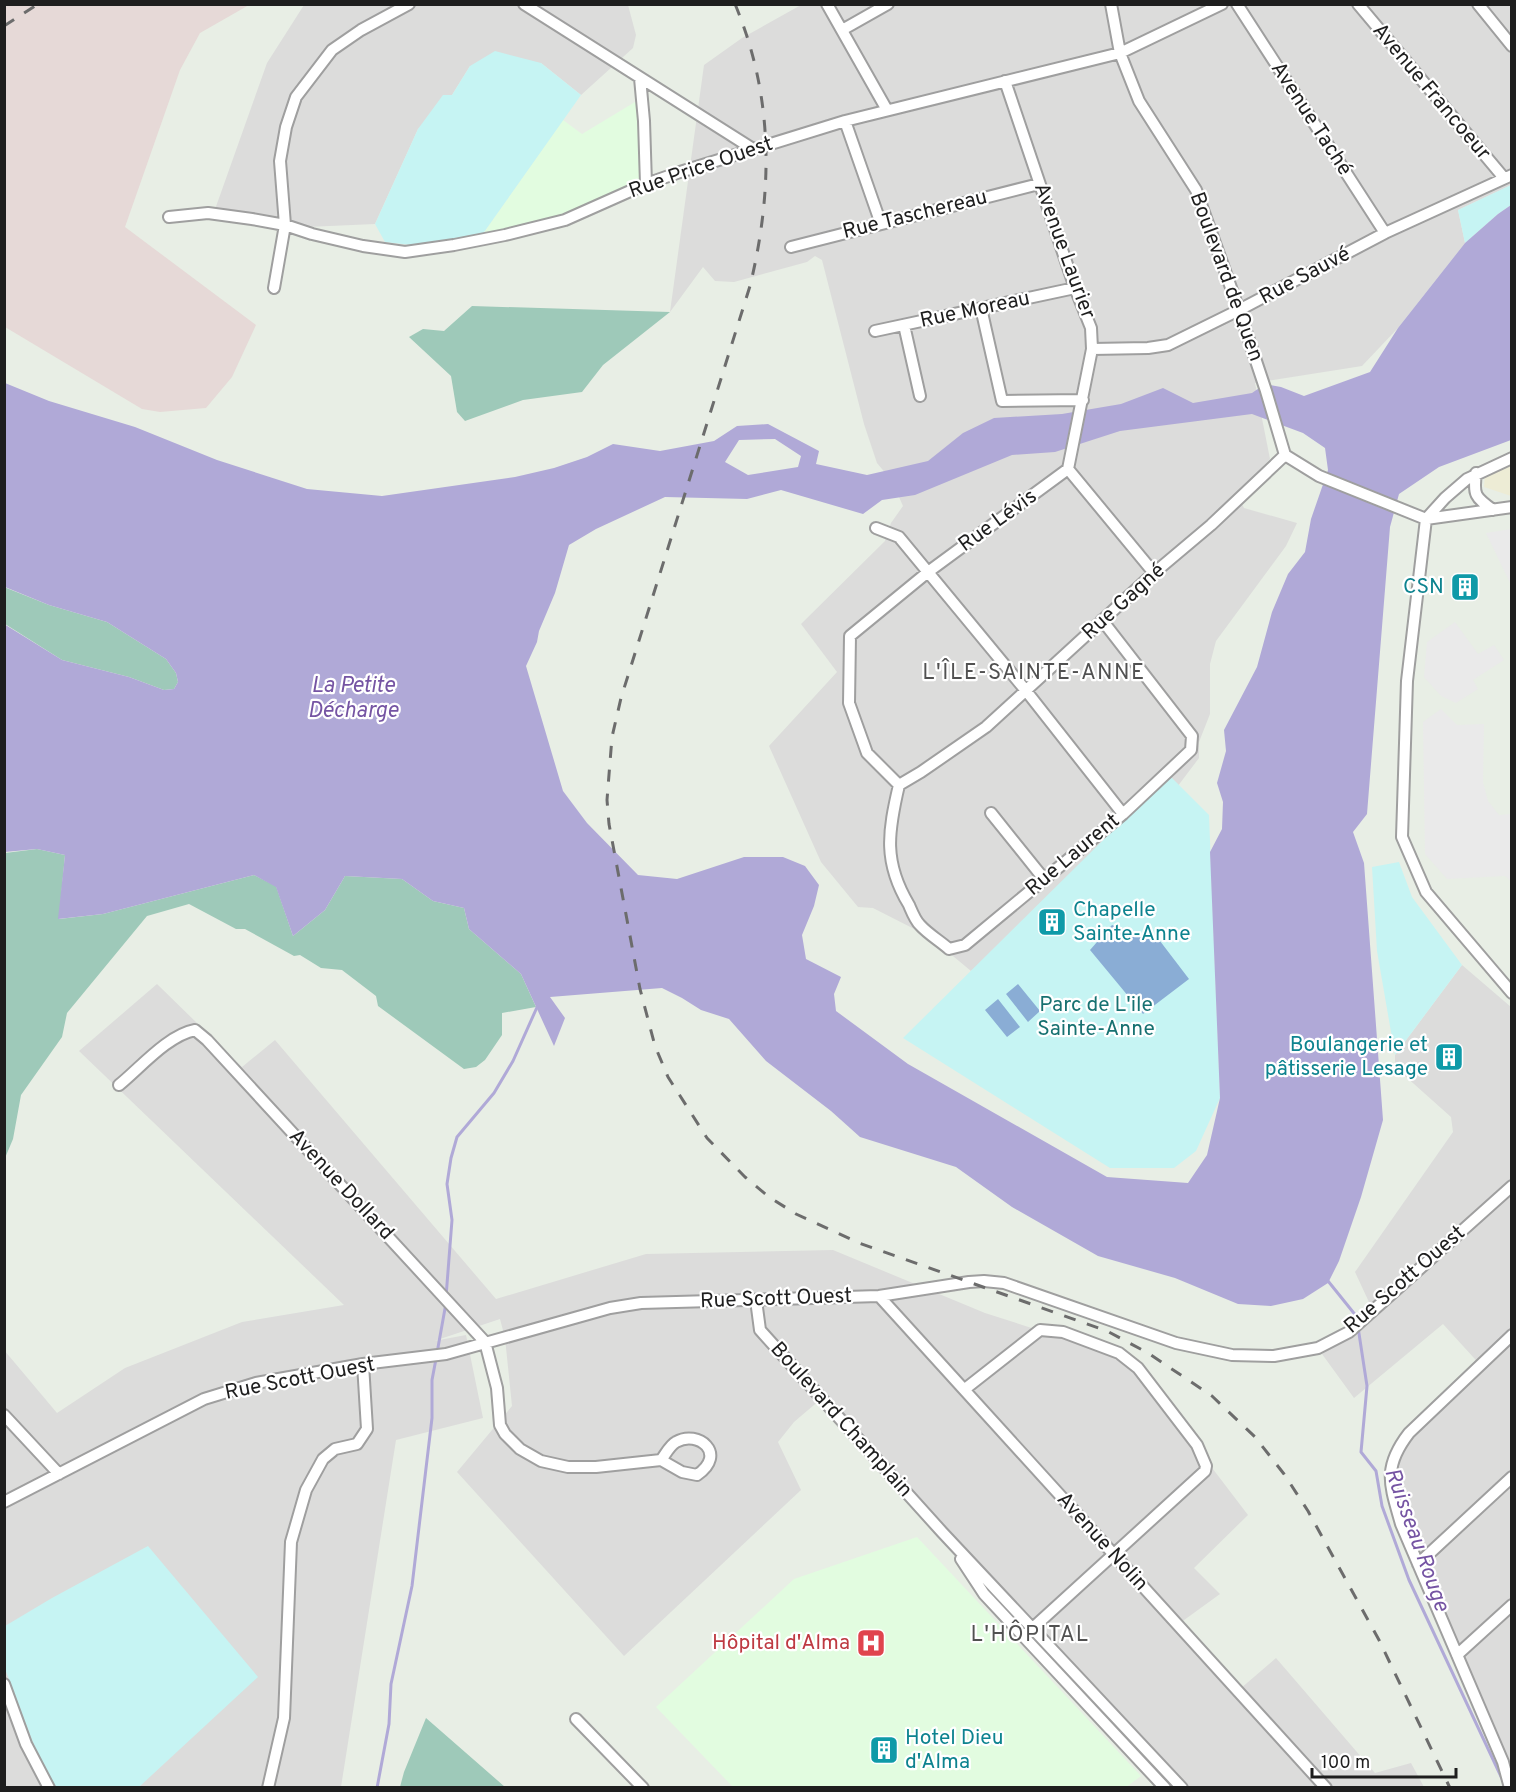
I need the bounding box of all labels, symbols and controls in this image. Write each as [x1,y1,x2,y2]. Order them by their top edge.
street label: Avenue Francoeur [1366,18,1496,166]
street label: Avenue Taché [1264,57,1358,181]
street label: Rue Price Ouest [625,131,777,205]
street label: Avenue Laurier [1027,179,1101,323]
street label: Rue Taschereau [840,184,990,246]
street label: Boulevard de Quen [1183,189,1269,365]
street label: Rue Sauvé [1255,241,1355,311]
street label: Rue Moreau [917,285,1033,335]
street label: Rue Lévis [953,483,1043,559]
street label: Rue Gagné [1077,558,1171,646]
building icon: CSN [1449,571,1481,603]
place label: CSN [1403,574,1444,601]
district label: L'ÎLE-SAINTE-ANNE [922,658,1146,687]
water label: La Petite Décharge [308,673,399,725]
street label: Rue Laurent [1020,808,1126,902]
place label: Chapelle Sainte-Anne [1073,897,1191,948]
building icon: Chapelle Sainte-Anne [1036,906,1068,938]
park label: Parc de L'ile Sainte-Anne [1037,992,1155,1043]
place label: Boulangerie et pâtisserie Lesage [1265,1032,1428,1083]
building icon: Boulangerie et pâtisserie Lesage [1433,1041,1465,1073]
street label: Avenue Dollard [282,1124,400,1246]
street label: Rue Scott Ouest [1339,1220,1471,1340]
street label: Rue Scott Ouest [699,1283,853,1315]
street label: Boulevard Champlain [764,1337,918,1503]
street label: Rue Scott Ouest [223,1351,377,1407]
water label: Ruisseau Rouge [1378,1465,1455,1616]
street label: Avenue Nolin [1050,1487,1154,1597]
district label: L'HÔPITAL [971,1619,1089,1649]
hospital icon: Hôpital d'Alma [855,1627,887,1659]
place label: Hôpital d'Alma [712,1630,850,1657]
place label: Hotel Dieu d'Alma [905,1725,1004,1776]
building icon: Hotel Dieu d'Alma [868,1734,900,1766]
scale bar [1312,1741,1456,1779]
text: 100 m [1321,1752,1370,1775]

